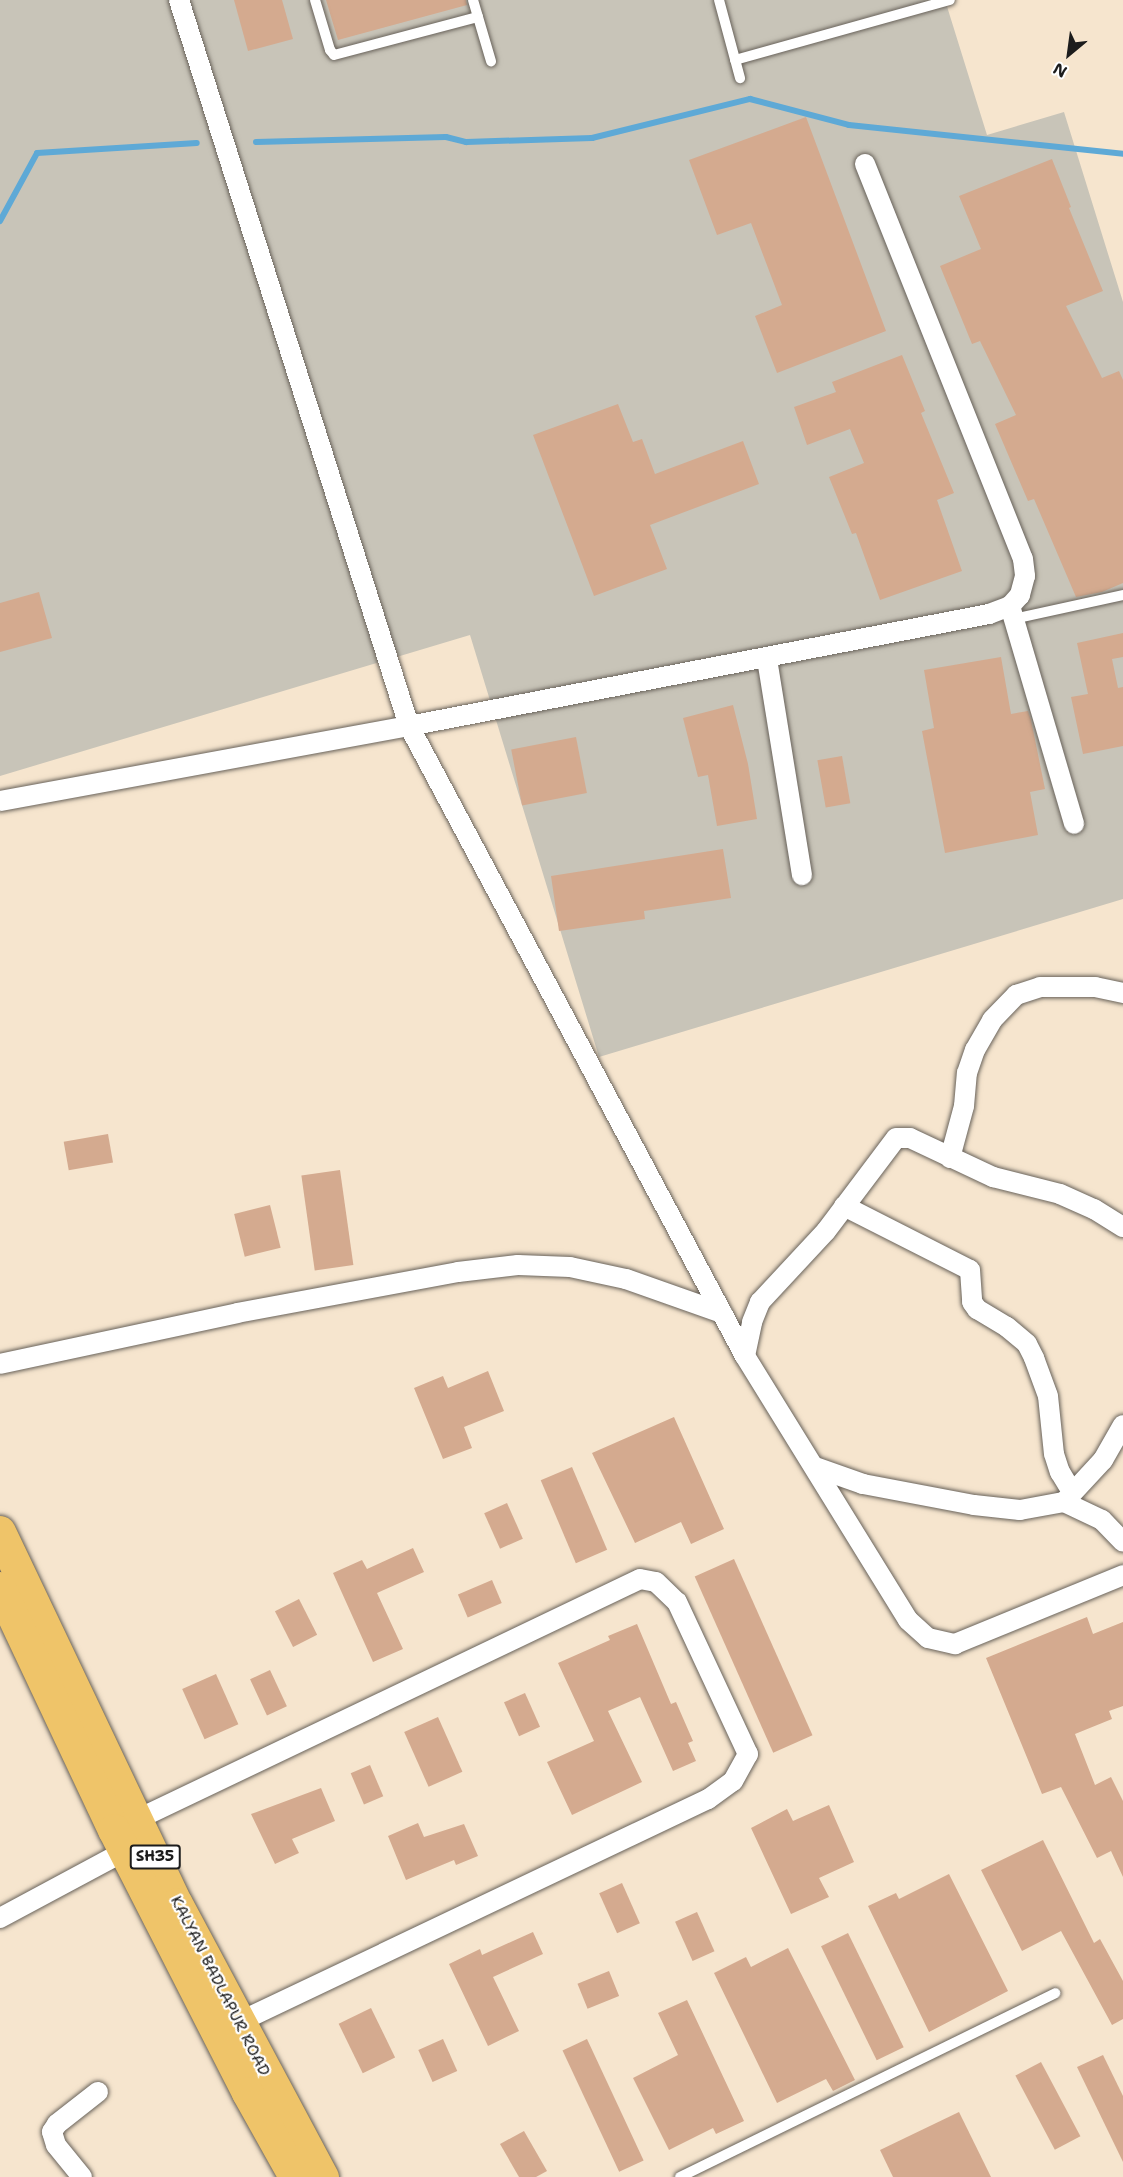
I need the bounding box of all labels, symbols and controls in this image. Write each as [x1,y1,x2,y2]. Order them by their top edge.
north arrow [1039,24,1099,84]
text: N [1049,58,1071,82]
road number: SH35 [130,1845,180,1869]
street label: KALYAN BADLAPUR ROAD [166,1893,274,2079]

